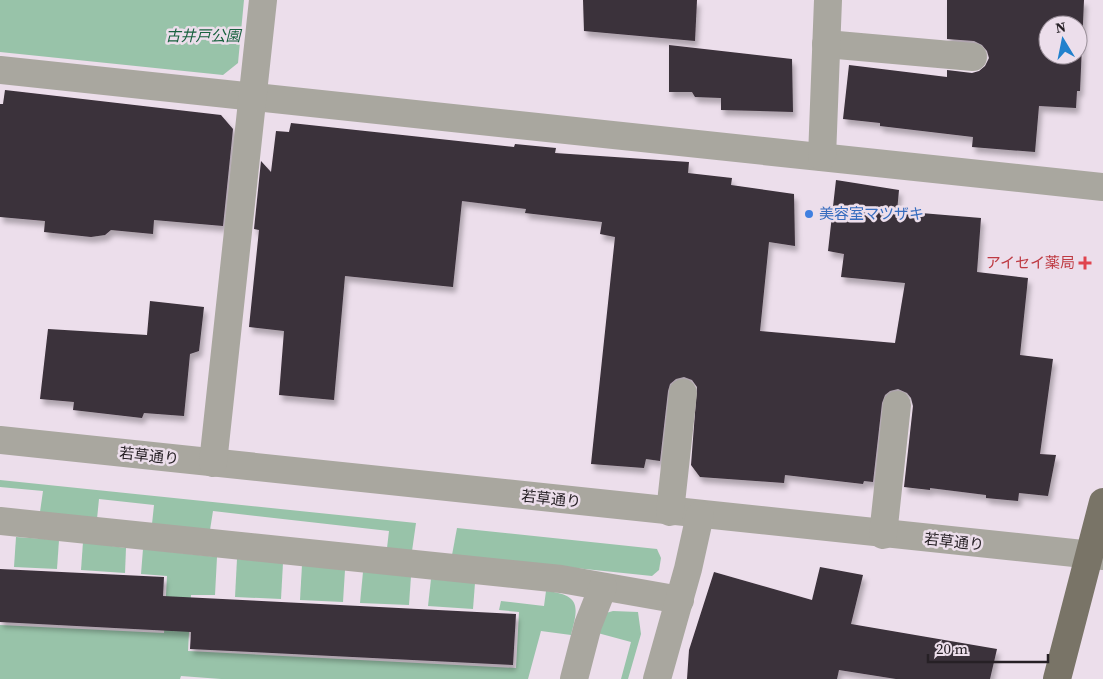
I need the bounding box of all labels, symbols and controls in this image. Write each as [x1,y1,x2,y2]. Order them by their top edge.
north arrow [1038,15,1088,65]
text: N [1054,16,1068,38]
park label: 古井戸公園 [165,25,242,46]
place label: 美容室マツザキ [819,203,924,224]
marker: 美容室マツザキ [803,208,815,220]
place label: アイセイ薬局 [986,252,1075,273]
marker: アイセイ薬局 [1079,257,1091,269]
street label: 若草通り [118,442,180,469]
street label: 若草通り [520,485,582,512]
street label: 若草通り [923,528,985,555]
scale bar [928,632,1048,664]
text: 20 m [936,638,968,659]

